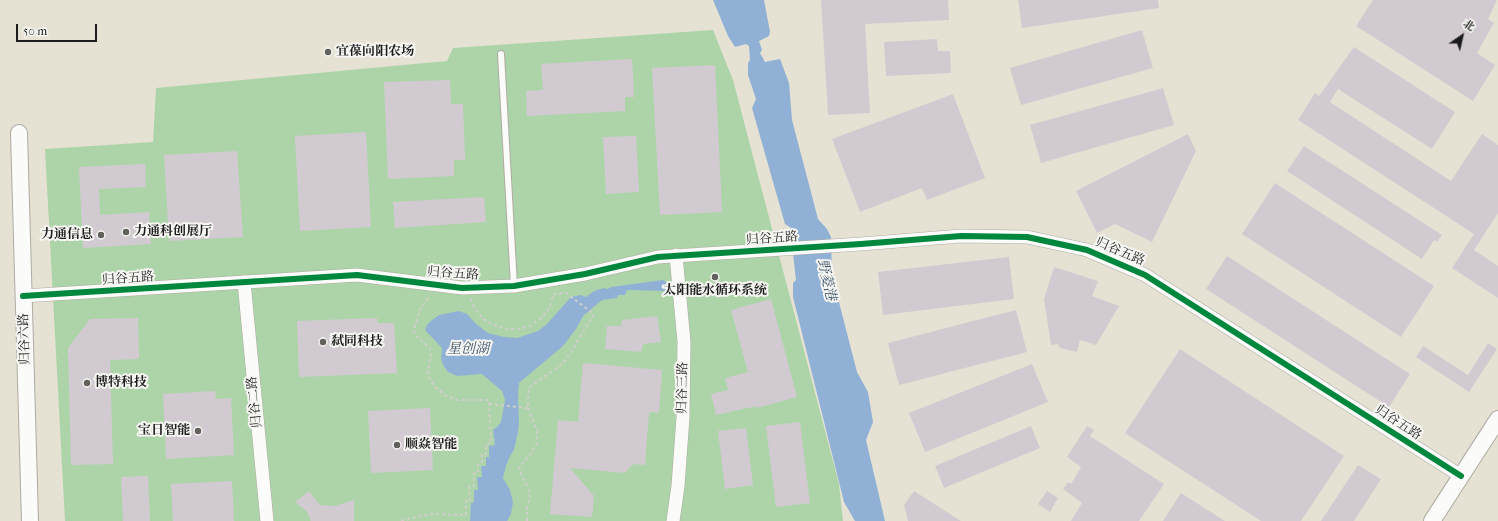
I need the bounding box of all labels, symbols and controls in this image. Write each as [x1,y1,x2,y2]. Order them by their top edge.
scale bar [18,16,99,42]
north arrow [1442,16,1482,56]
text: 北 [1461,17,1477,34]
text: 50 m [23,24,47,38]
place label: 宜葆向阳农场 [336,44,414,60]
marker: 宜葆向阳农场 [323,47,333,57]
place label: 力通科创展厅 [134,224,212,240]
place label: 力通信息 [41,227,93,243]
marker: 力通科创展厅 [121,227,131,237]
street label: 归谷五路 [746,229,798,249]
marker: 力通信息 [96,230,106,240]
street label: 归谷五路 [1093,235,1147,269]
water label: 野菱港 [813,258,839,302]
street label: 归谷五路 [427,264,479,284]
street label: 归谷五路 [102,269,154,289]
marker: 太阳能水循环系统 [710,272,720,282]
place label: 太阳能水循环系统 [663,283,767,299]
street label: 归谷六路 [16,313,34,365]
place label: 弑同科技 [331,334,383,350]
marker: 弑同科技 [318,337,328,347]
water label: 星创湖 [447,342,489,358]
street label: 归谷三路 [675,362,691,414]
place label: 博特科技 [95,375,147,391]
street label: 归谷二路 [245,375,265,429]
marker: 博特科技 [82,378,92,388]
street label: 归谷五路 [1372,402,1424,444]
place label: 宝日智能 [138,423,190,439]
marker: 宝日智能 [193,426,203,436]
place label: 顺焱智能 [405,437,457,453]
marker: 顺焱智能 [392,440,402,450]

